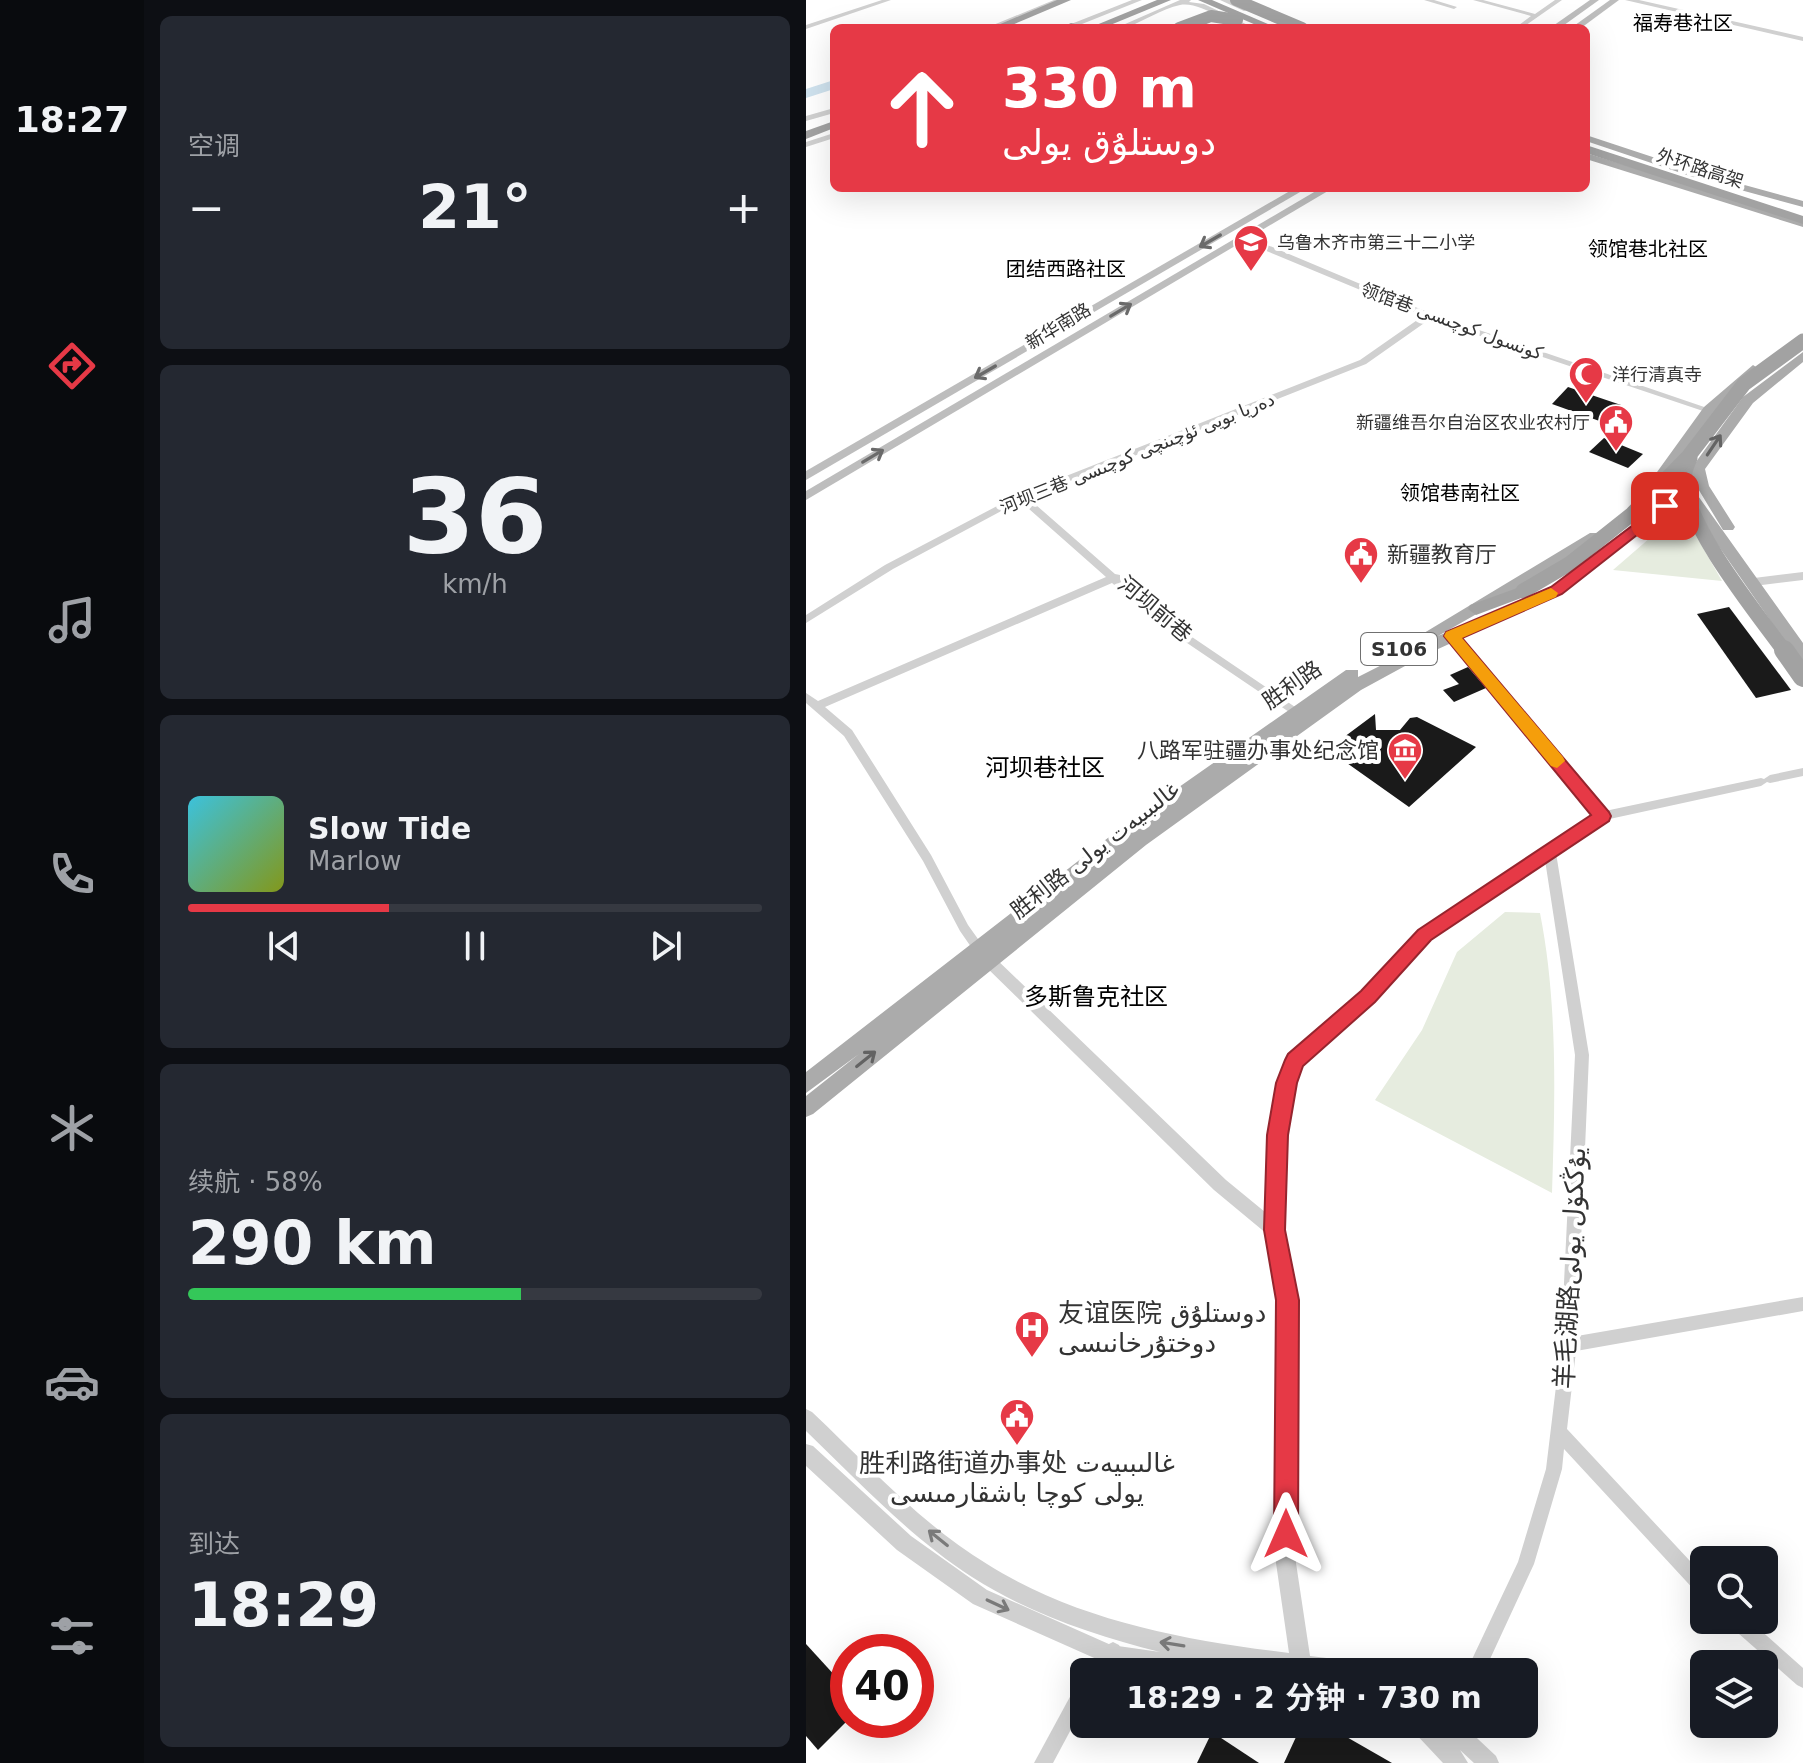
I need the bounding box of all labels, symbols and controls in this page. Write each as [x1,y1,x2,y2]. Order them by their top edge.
district label: 福寿巷社区 [1633,11,1733,35]
text: 330 m [1002,55,1197,120]
icon: ahead [870,56,974,160]
text: 18:27 [15,99,129,140]
text: دوستلۇق يولى [1002,122,1216,163]
text: 空调 [188,131,240,161]
street label: 外环路高架 [1654,144,1746,192]
text: 21° [418,172,532,242]
text: − [188,182,225,233]
text: + [725,182,762,233]
school or university icon: 乌鲁木齐市第三十二小学 [1232,223,1270,273]
place label: 乌鲁木齐市第三十二小学 [1277,232,1475,253]
one-way arrow [1199,233,1222,249]
district label: 领馆巷北社区 [1588,237,1708,261]
district label: 团结西路社区 [1006,257,1126,281]
street label: 领馆巷 كونسول كوچىسى [1358,278,1546,365]
street label: 新华南路 [1022,298,1094,354]
one-way arrow [1109,302,1132,318]
icon: directions [44,338,100,394]
mosque icon: 洋行清真寺 [1567,355,1605,405]
one-way arrow [974,364,997,380]
place label: 洋行清真寺 [1612,364,1702,385]
street label: 河坝三巷 دەريا بويى ئۈچىنچى كوچىسى [997,388,1278,519]
public building icon: 新疆维吾尔自治区农业农村厅 [1597,403,1635,453]
place label: 新疆维吾尔自治区农业农村厅 [1356,412,1590,433]
one-way arrow [1706,435,1722,457]
one-way arrow [861,448,884,464]
text: 36 [403,456,547,578]
pin [1631,472,1699,540]
district label: 领馆巷南社区 [1400,481,1520,505]
icon: arrive [1643,484,1687,528]
public building icon: 新疆教育厅 [1342,535,1380,585]
place label: 新疆教育厅 [1387,542,1497,567]
text: km/h [442,569,508,599]
street label: 河坝前巷 [1113,571,1197,647]
icon: music [44,592,100,648]
road number: S106 [1361,633,1437,665]
street label: 胜利路 [1258,656,1326,714]
museum icon: 八路军驻疆办事处纪念馆 [1386,731,1424,781]
place label: 八路军驻疆办事处纪念馆 [1137,738,1379,763]
district label: 河坝巷社区 [985,754,1105,782]
street label: 胜利路 غالىبىيەت يولى [1006,777,1184,923]
text: Slow Tide [308,811,471,846]
icon: phone [44,846,100,902]
text: Marlow [308,846,401,876]
icon: previous [262,924,306,968]
icon: pause [453,924,497,968]
icon: next [644,924,688,968]
district label: 多斯鲁克社区 [1024,983,1168,1011]
one-way arrow [856,1050,876,1068]
icon: climate [44,1100,100,1156]
street label: 羊毛湖路يۇڭكۆل يولى [1549,1146,1592,1390]
text: 续航 · 58% [188,1167,323,1197]
text: 290 km [188,1208,437,1278]
place label: 友谊医院 دوستلۇق دوختۇرخانىسى [1058,1298,1266,1359]
hospital icon: 友谊医院 دوستلۇق دوختۇرخانىسى [1013,1309,1051,1359]
icon: car [44,1354,100,1410]
public building icon: 胜利路街道办事处 غالىبىيەت يولى كوچا باشقارمىسى [998,1397,1036,1447]
place label: 胜利路街道办事处 غالىبىيەت يولى كوچا باشقارمىسى [859,1448,1175,1509]
position arrow [1244,1492,1328,1576]
text: 到达 [188,1529,240,1559]
one-way arrow [928,1529,949,1546]
map controls [1690,1546,1778,1738]
button: search [1690,1546,1778,1634]
text: 18:29 [188,1570,379,1640]
one-way arrow [985,1599,1009,1614]
icon: filters [44,1608,100,1664]
speed limit sign: 40 [830,1634,934,1738]
one-way arrow [1160,1636,1185,1651]
button: layers [1690,1650,1778,1738]
text: 18:29 · 2 分钟 · 730 m [1126,1680,1482,1715]

